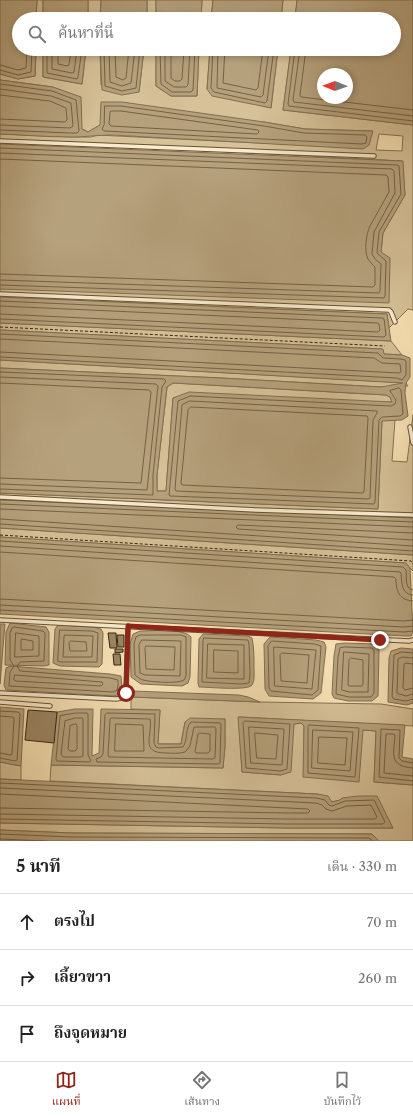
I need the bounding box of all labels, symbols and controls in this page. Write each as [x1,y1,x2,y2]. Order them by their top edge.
search box [12,12,401,56]
icon: search [26,23,48,45]
text: ค้นหาที่นี่ [58,23,114,42]
north arrow [317,68,353,104]
route end [371,631,389,649]
route start [117,684,135,702]
text: 5 นาที [16,856,61,876]
text: เดิน · 330 m [327,858,397,874]
icon: ahead [16,911,38,933]
text: ตรงไป [54,911,95,930]
text: 70 m [367,914,397,930]
icon: right [16,967,38,989]
text: เลี้ยวขวา [54,967,111,986]
text: 260 m [358,970,397,986]
icon: arrive [16,1023,38,1045]
text: ถึงจุดหมาย [54,1023,127,1042]
tab: แผนที่ [52,1069,81,1111]
tab: เส้นทาง [184,1069,220,1111]
tab: บันทึกไว้ [324,1069,361,1111]

